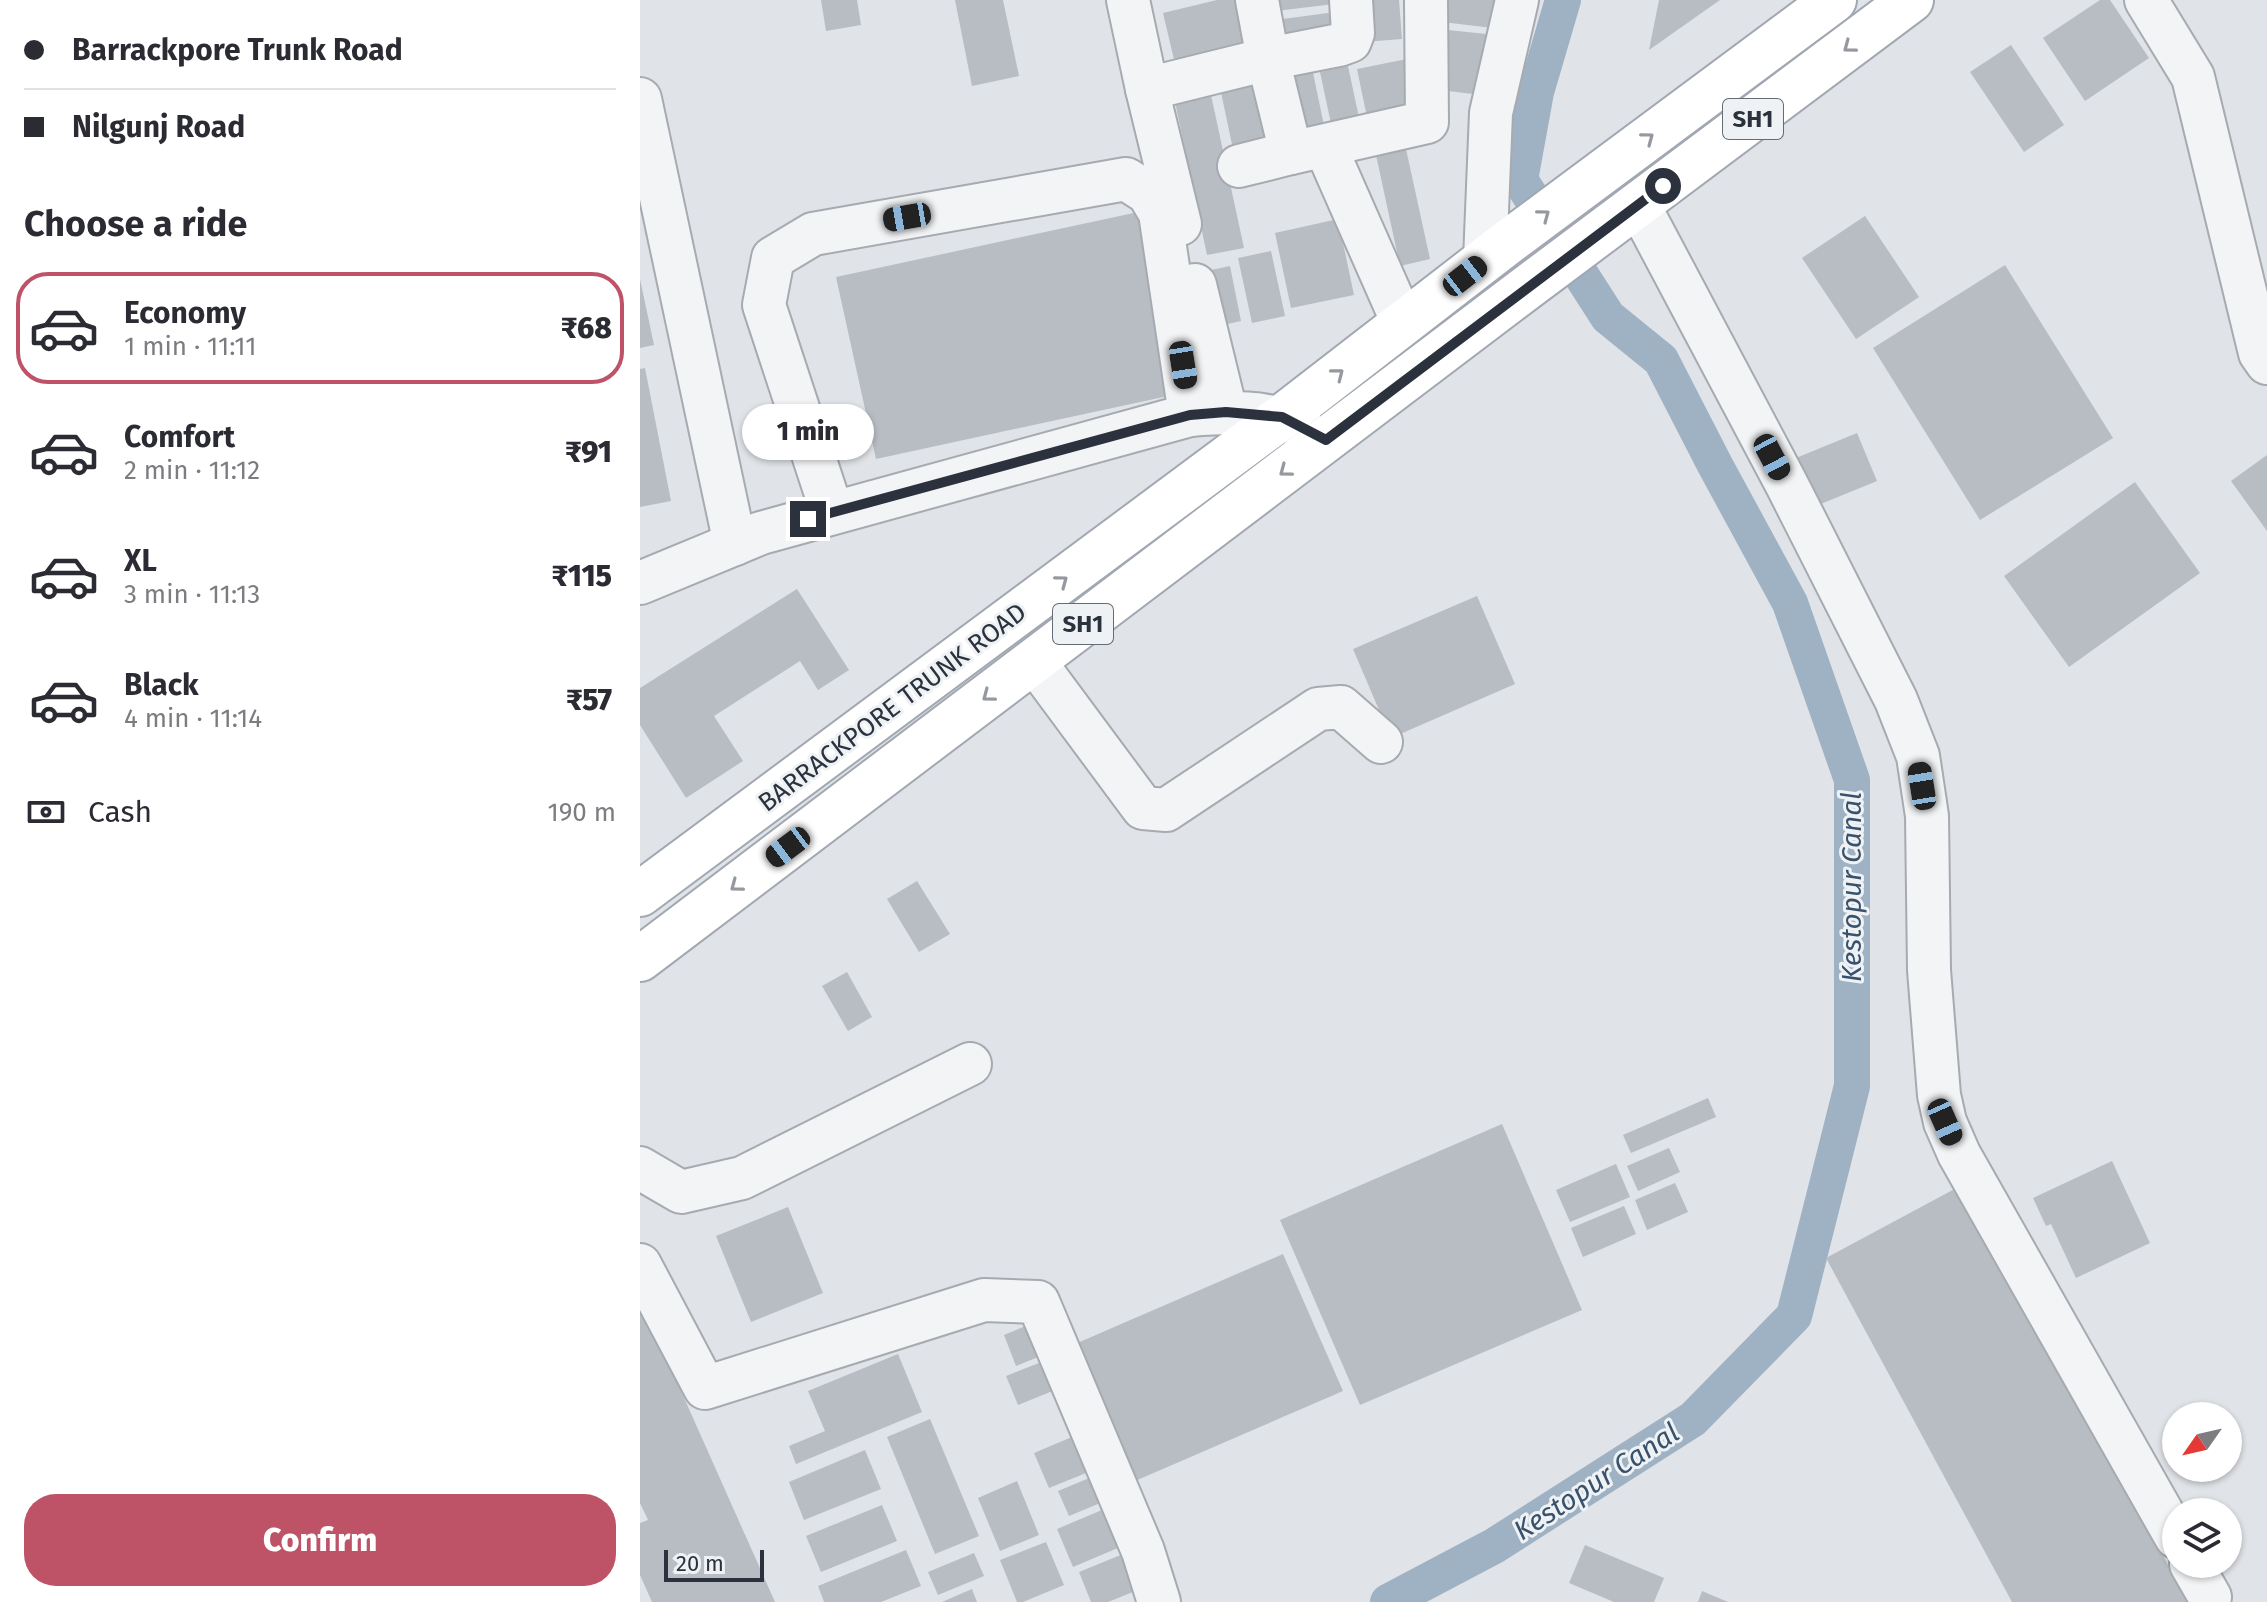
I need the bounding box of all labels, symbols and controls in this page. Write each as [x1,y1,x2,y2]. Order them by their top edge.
text: Barrackpore Trunk Road [72,32,403,68]
one-way arrow [1843,37,1858,51]
road number: SH1 [1723,99,1783,139]
text: Nilgunj Road [72,109,245,145]
one-way arrow [1639,134,1653,148]
route start [1645,168,1681,204]
car [881,201,933,233]
text: Choose a ride [24,202,247,246]
one-way arrow [1535,211,1550,225]
car [1439,252,1491,300]
icon: car [28,292,100,364]
text: Economy [124,295,246,331]
text: ₹68 [561,310,612,346]
text: 1 min · 11:11 [124,331,257,362]
car [1167,339,1199,391]
one-way arrow [1329,370,1343,384]
callout: 1 min [742,403,874,459]
icon: car [28,416,100,488]
text: 1 min [777,416,839,447]
text: Comfort [124,419,235,455]
car [1750,430,1794,484]
text: ₹91 [565,434,612,470]
text: 2 min · 11:12 [124,455,260,486]
one-way arrow [1279,461,1293,475]
route end [790,501,826,537]
icon: car [28,540,100,612]
text: XL [124,543,157,579]
text: ₹115 [551,558,612,594]
one-way arrow [1054,576,1068,590]
text: 3 min · 11:13 [124,579,260,610]
street label: BARRACKPORE TRUNK ROAD [752,597,1032,818]
road number: SH1 [1053,604,1113,644]
icon: car [28,664,100,736]
text: Black [124,667,199,703]
text: ₹57 [566,682,612,718]
one-way arrow [982,686,997,700]
text: 4 min · 11:14 [124,703,262,734]
car [1906,760,1938,812]
icon: cash [24,790,68,834]
water label: Kestopur Canal [1835,792,1868,982]
text: Cash [88,794,152,830]
text: 190 m [547,797,616,828]
car [762,823,814,871]
one-way arrow [730,877,745,891]
car [1924,1095,1966,1149]
north arrow [2162,1402,2242,1482]
map controls [2162,1402,2242,1578]
water label: Kestopur Canal [1507,1416,1685,1547]
button: Confirm [24,1494,616,1586]
button: layers [2162,1498,2242,1578]
scale bar [664,1546,764,1582]
text: 20 m [676,1550,724,1577]

